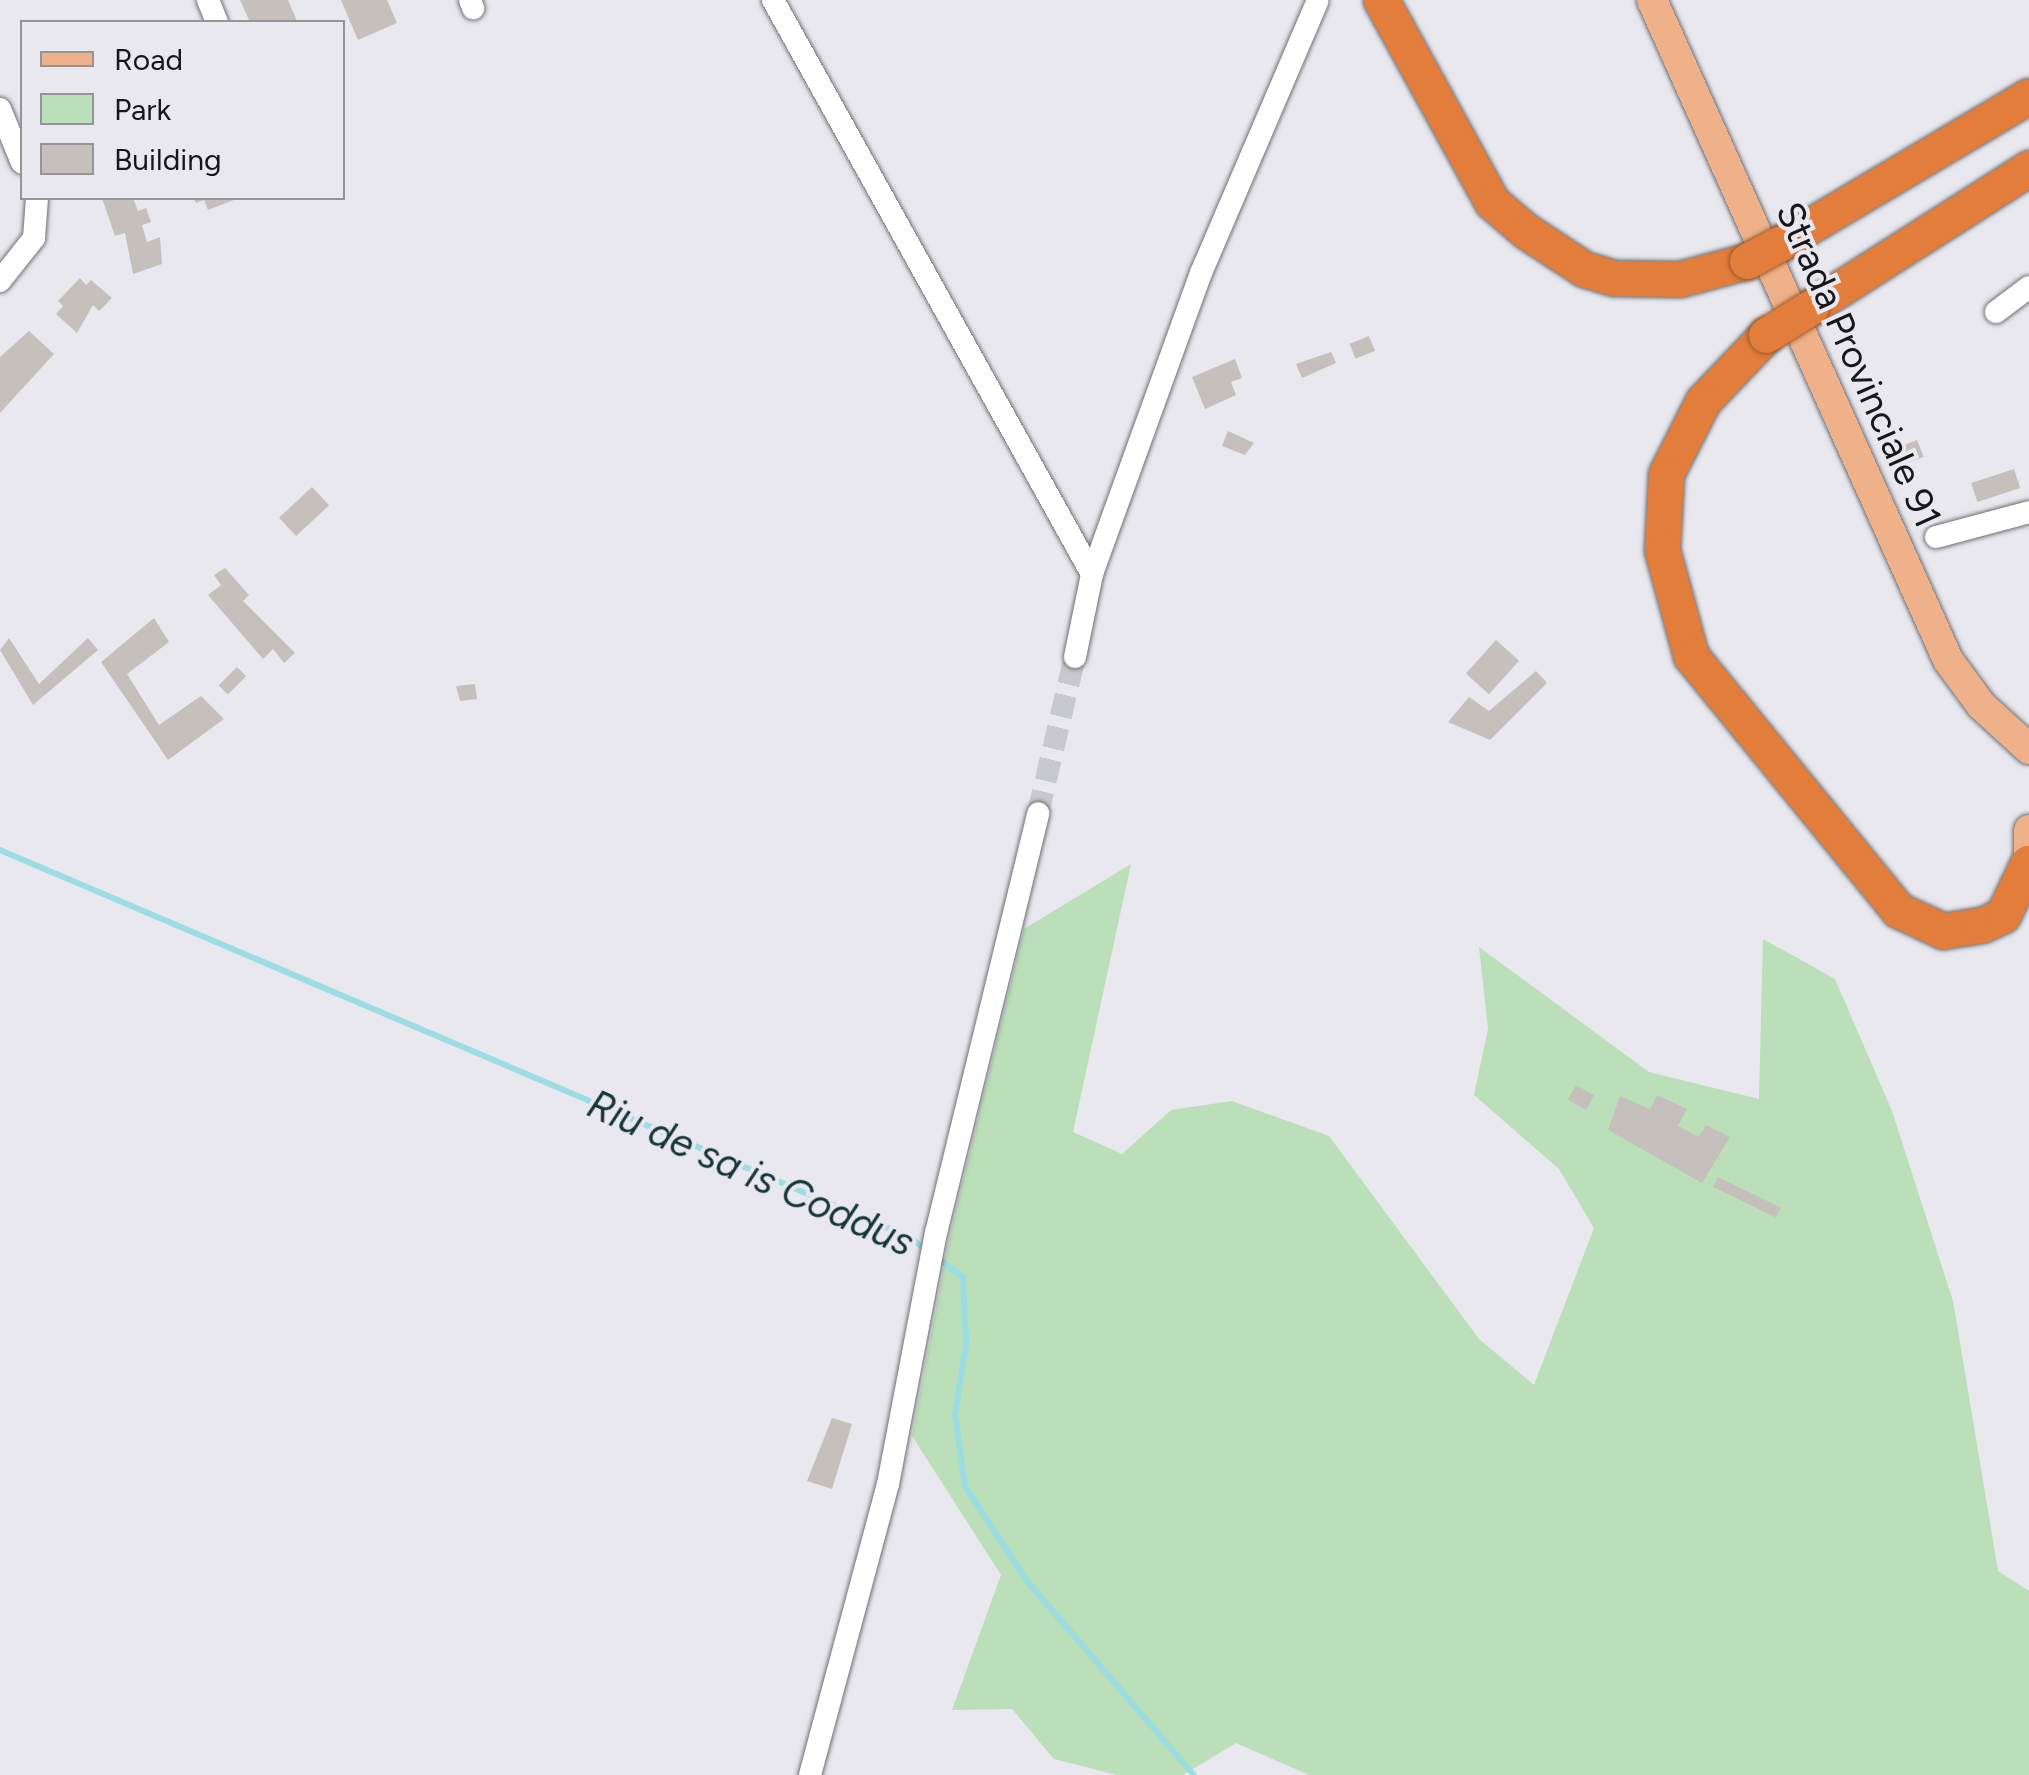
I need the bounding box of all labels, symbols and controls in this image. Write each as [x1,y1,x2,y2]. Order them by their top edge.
legend [20,20,345,200]
text: Road [114,41,183,78]
text: Park [114,91,171,128]
text: Building [114,141,222,178]
street label: Strada Provinciale 91 [1766,195,1950,535]
water label: Riu de sa is Coddus [580,1079,922,1267]

